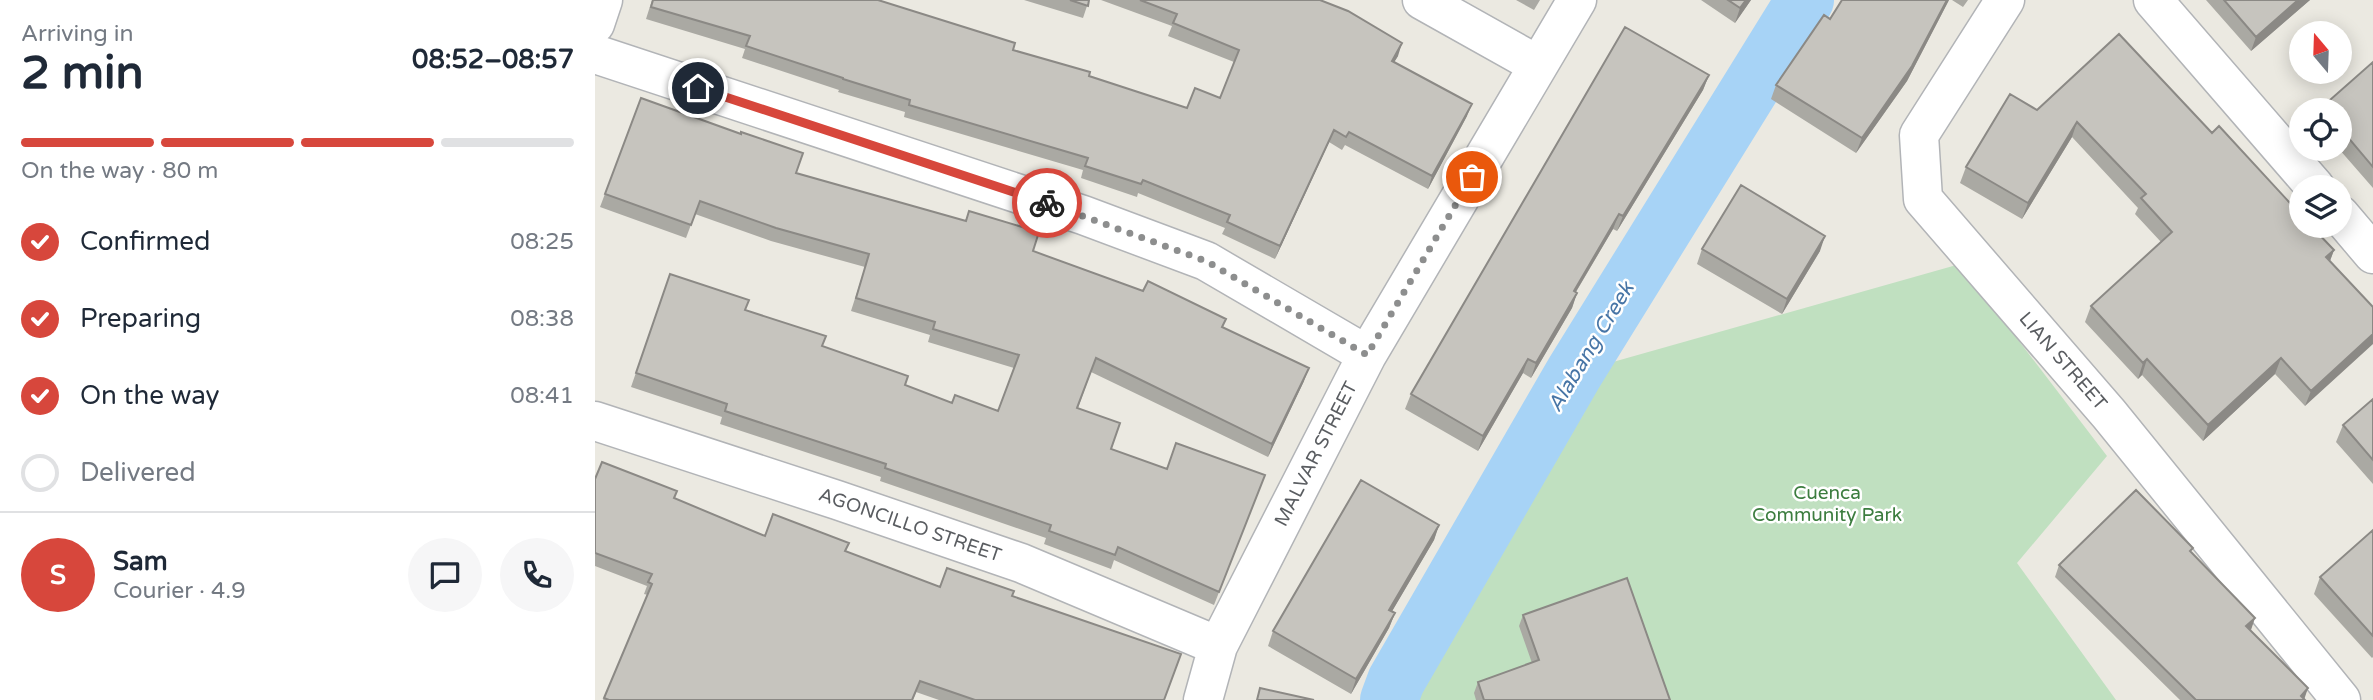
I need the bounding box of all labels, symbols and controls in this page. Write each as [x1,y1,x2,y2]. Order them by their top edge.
text: Arriving in [21,20,134,48]
north arrow [2289,21,2352,84]
map controls [2289,21,2352,238]
text: 08:52–08:57 [412,44,574,75]
text: 2 min [21,46,144,101]
pin [668,58,728,118]
icon: home [679,69,717,107]
button: locate [2289,98,2352,161]
pin [1442,147,1502,207]
text: On the way · 80 m [21,157,218,185]
icon: bag [1453,158,1491,196]
courier [1012,168,1082,238]
button: layers [2289,175,2352,238]
icon: bike [1028,184,1066,222]
icon: check [21,223,59,261]
text: Confirmed [80,226,210,257]
text: 08:25 [510,228,574,256]
water label: Alabang Creek [1543,276,1640,416]
icon: check [21,300,59,338]
text: Preparing [80,303,201,334]
text: 08:38 [510,305,574,333]
street label: LIAN STREET [2014,307,2112,415]
icon: check [21,377,59,415]
street label: MALVAR STREET [1270,378,1362,530]
text: On the way [80,380,220,411]
text: 08:41 [510,382,574,410]
text: Delivered [80,457,196,488]
park label: Cuenca Community Park [1752,482,1902,526]
street label: AGONCILLO STREET [816,483,1005,567]
button: chat [408,538,482,612]
button: phone [500,538,574,612]
text: Sam [113,546,168,577]
text: S [50,560,66,591]
text: Courier · 4.9 [113,577,246,605]

